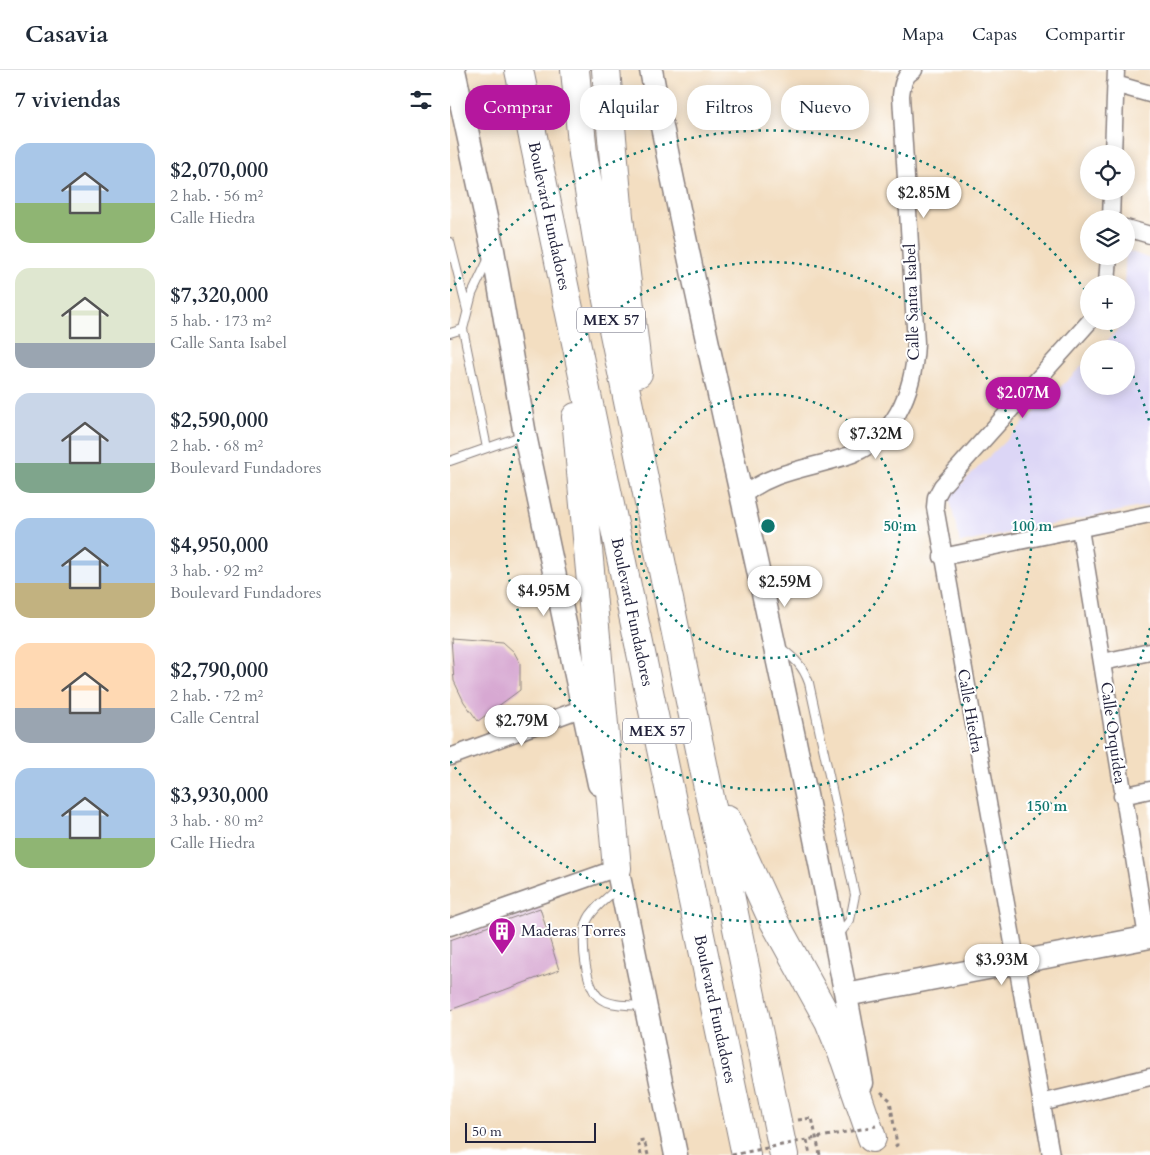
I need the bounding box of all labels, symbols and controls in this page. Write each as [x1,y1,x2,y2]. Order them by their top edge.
text: Casavia [25,18,108,51]
text: Mapa [902,22,944,47]
text: Capas [972,22,1017,47]
text: Compartir [1045,22,1125,47]
chip: Comprar [465,85,570,130]
chip: Alquilar [580,85,677,130]
chip: Filtros [687,85,771,130]
chip: Nuevo [781,85,869,130]
text: 7 viviendas [15,86,121,115]
icon: filters [407,86,435,114]
street label: Boulevard Fundadores [523,140,575,292]
map controls [1080,145,1135,395]
button: locate [1080,145,1135,200]
text: $2,070,000 [170,156,268,185]
icon: home [55,163,115,223]
pin: $2.85M [883,176,965,219]
text: $2.85M [898,182,950,204]
text: 2 hab. · 56 m² [170,185,263,207]
text: Calle Hiedra [170,207,255,229]
button: layers [1080,210,1135,265]
street label: Calle Santa Isabel [899,243,925,361]
button: + [1080,275,1135,330]
text: $7,320,000 [170,281,268,310]
icon: home [55,288,115,348]
road number: MEX 57 [577,308,645,332]
text: 5 hab. · 173 m² [170,310,271,332]
text: Calle Santa Isabel [170,332,287,354]
button: − [1080,340,1135,395]
pin: $2.07M [982,376,1064,419]
text: $2.07M [997,382,1049,404]
text: $2,590,000 [170,406,268,435]
icon: home [55,413,115,473]
pin: $7.32M [835,418,917,460]
text: $7.32M [850,423,902,445]
text: 2 hab. · 68 m² [170,435,263,457]
text: Boulevard Fundadores [170,457,321,479]
text: 50 m [883,516,917,536]
text: 100 m [1012,516,1053,536]
centre of rings [759,517,777,535]
text: $4,950,000 [170,531,268,560]
street label: Boulevard Fundadores [606,536,658,688]
icon: home [55,538,115,598]
text: 3 hab. · 92 m² [170,560,263,582]
pin: $2.59M [744,566,826,608]
text: $2.59M [759,571,811,593]
pin: $4.95M [503,574,585,617]
text: $4.95M [518,580,570,602]
text: Boulevard Fundadores [170,582,321,604]
text: $2,790,000 [170,656,268,685]
icon: home [55,663,115,723]
street label: Calle Hiedra [952,667,988,755]
street label: Calle Orquídea [1095,680,1131,786]
text: 2 hab. · 72 m² [170,685,263,707]
pin: $2.79M [481,704,563,747]
text: Calle Central [170,707,259,729]
text: $2.79M [496,710,548,732]
road number: MEX 57 [623,718,691,744]
text: $3,930,000 [170,781,268,810]
icon: home [55,788,115,848]
text: 150 m [1027,796,1068,816]
text: 3 hab. · 80 m² [170,810,263,832]
text: Calle Hiedra [170,832,255,854]
building icon: Maderas Torres [487,916,517,955]
place label: Maderas Torres [521,920,626,942]
street label: Boulevard Fundadores [689,933,741,1085]
pin: $3.93M [961,944,1043,986]
text: $3.93M [976,949,1028,971]
scale bar [465,1120,596,1143]
text: 50 m [472,1122,502,1141]

